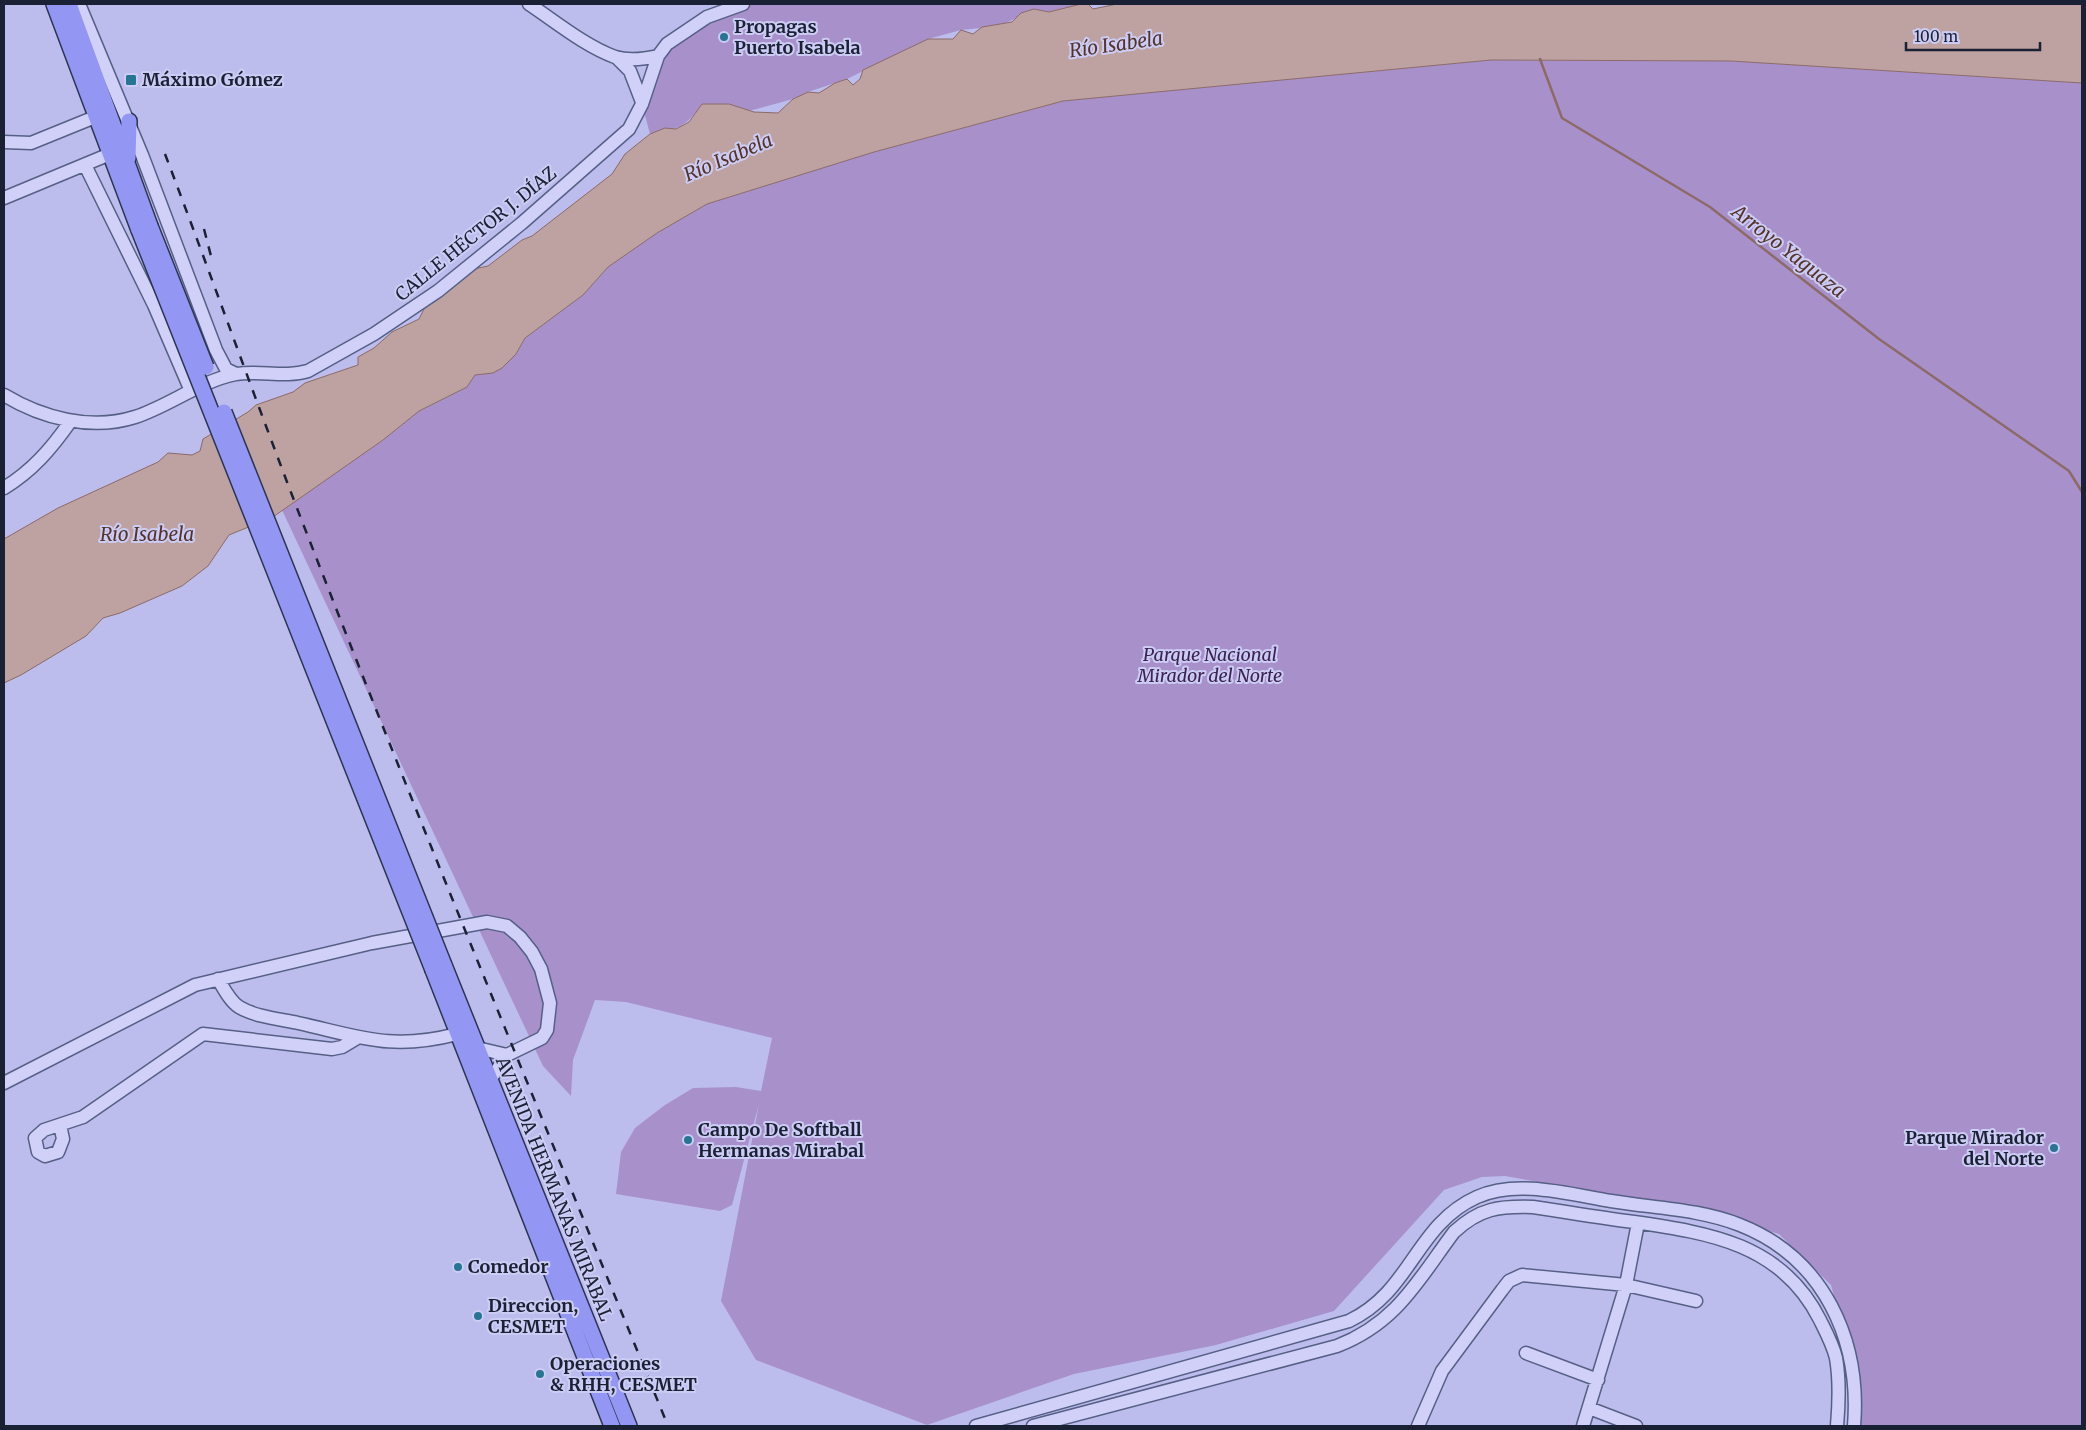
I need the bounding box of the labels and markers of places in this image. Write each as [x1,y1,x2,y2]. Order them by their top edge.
place label: Propagas Puerto Isabela [734,15,861,59]
marker: Propagas Puerto Isabela [718,31,730,43]
place label: Máximo Gómez [142,68,283,91]
marker: Máximo Gómez [124,73,138,87]
place label: Campo De Softball Hermanas Mirabal [698,1118,864,1162]
place label: Parque Mirador del Norte [1905,1126,2044,1170]
marker: Campo De Softball Hermanas Mirabal [682,1134,694,1146]
marker: Parque Mirador del Norte [2048,1142,2060,1154]
place label: Comedor [468,1255,549,1278]
marker: Comedor [452,1261,464,1273]
place label: Direccion, CESMET [488,1294,578,1338]
marker: Direccion, CESMET [472,1310,484,1322]
place label: Operaciones & RHH, CESMET [550,1352,697,1396]
marker: Operaciones & RHH, CESMET [534,1368,546,1380]

